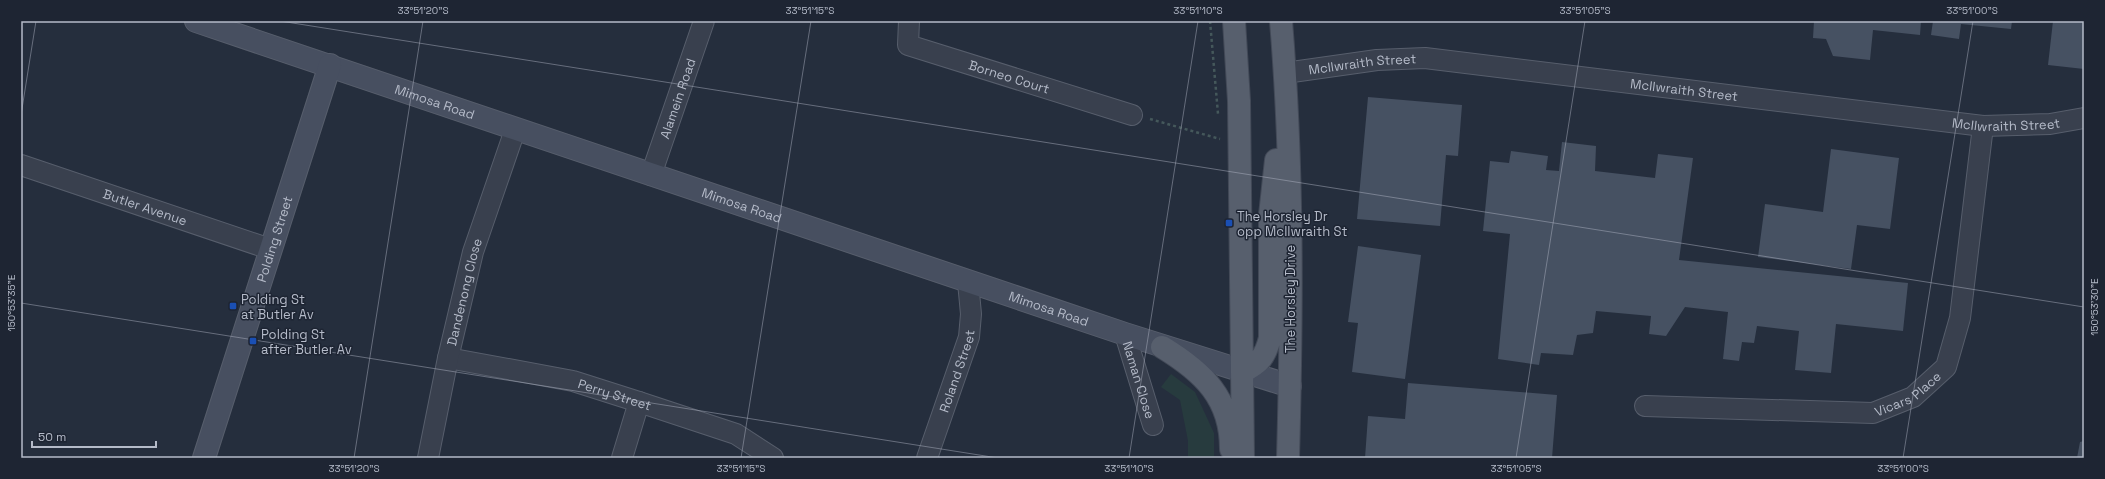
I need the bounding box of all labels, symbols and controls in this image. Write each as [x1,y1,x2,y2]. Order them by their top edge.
text: 33°51'20"S [397,4,449,17]
text: 33°51'15"S [786,4,834,17]
text: 33°51'10"S [1173,4,1223,17]
text: 33°51'05"S [1559,4,1611,17]
text: 33°51'00"S [1946,4,1998,17]
street label: McIlwraith Street [1308,50,1417,79]
street label: Alamein Road [656,56,700,141]
street label: Borneo Court [966,56,1052,98]
street label: McIlwraith Street [1629,75,1739,105]
street label: Mimosa Road [392,81,477,123]
street label: McIlwraith Street [1951,114,2061,135]
street label: Mimosa Road [700,184,784,227]
street label: Butler Avenue [101,185,189,229]
street label: Polding Street [253,194,297,285]
place label: The Horsley Dr opp McIlwraith St [1237,208,1347,240]
marker: The Horsley Dr opp McIlwraith St [1224,218,1234,228]
street label: Dandenong Close [443,236,486,347]
street label: The Horsley Drive [1282,245,1299,353]
text: 150°53'35"E [5,274,18,331]
text: 150°53'30"E [2088,278,2101,336]
street label: Mimosa Road [1007,287,1091,330]
place label: Polding St at Butler Av [241,291,314,323]
marker: Polding St at Butler Av [228,301,238,311]
place label: Polding St after Butler Av [261,326,352,358]
street label: Roland Street [935,329,979,415]
marker: Polding St after Butler Av [248,336,258,346]
street label: Naman Close [1119,339,1159,421]
street label: Vicars Place [1872,368,1945,421]
street label: Perry Street [576,375,654,415]
scale bar [32,423,156,449]
text: 50 m [38,429,66,445]
text: 33°51'20"S [328,462,380,475]
text: 33°51'15"S [717,462,765,475]
text: 33°51'10"S [1104,462,1154,475]
text: 33°51'05"S [1490,462,1542,475]
text: 33°51'00"S [1877,462,1929,475]

